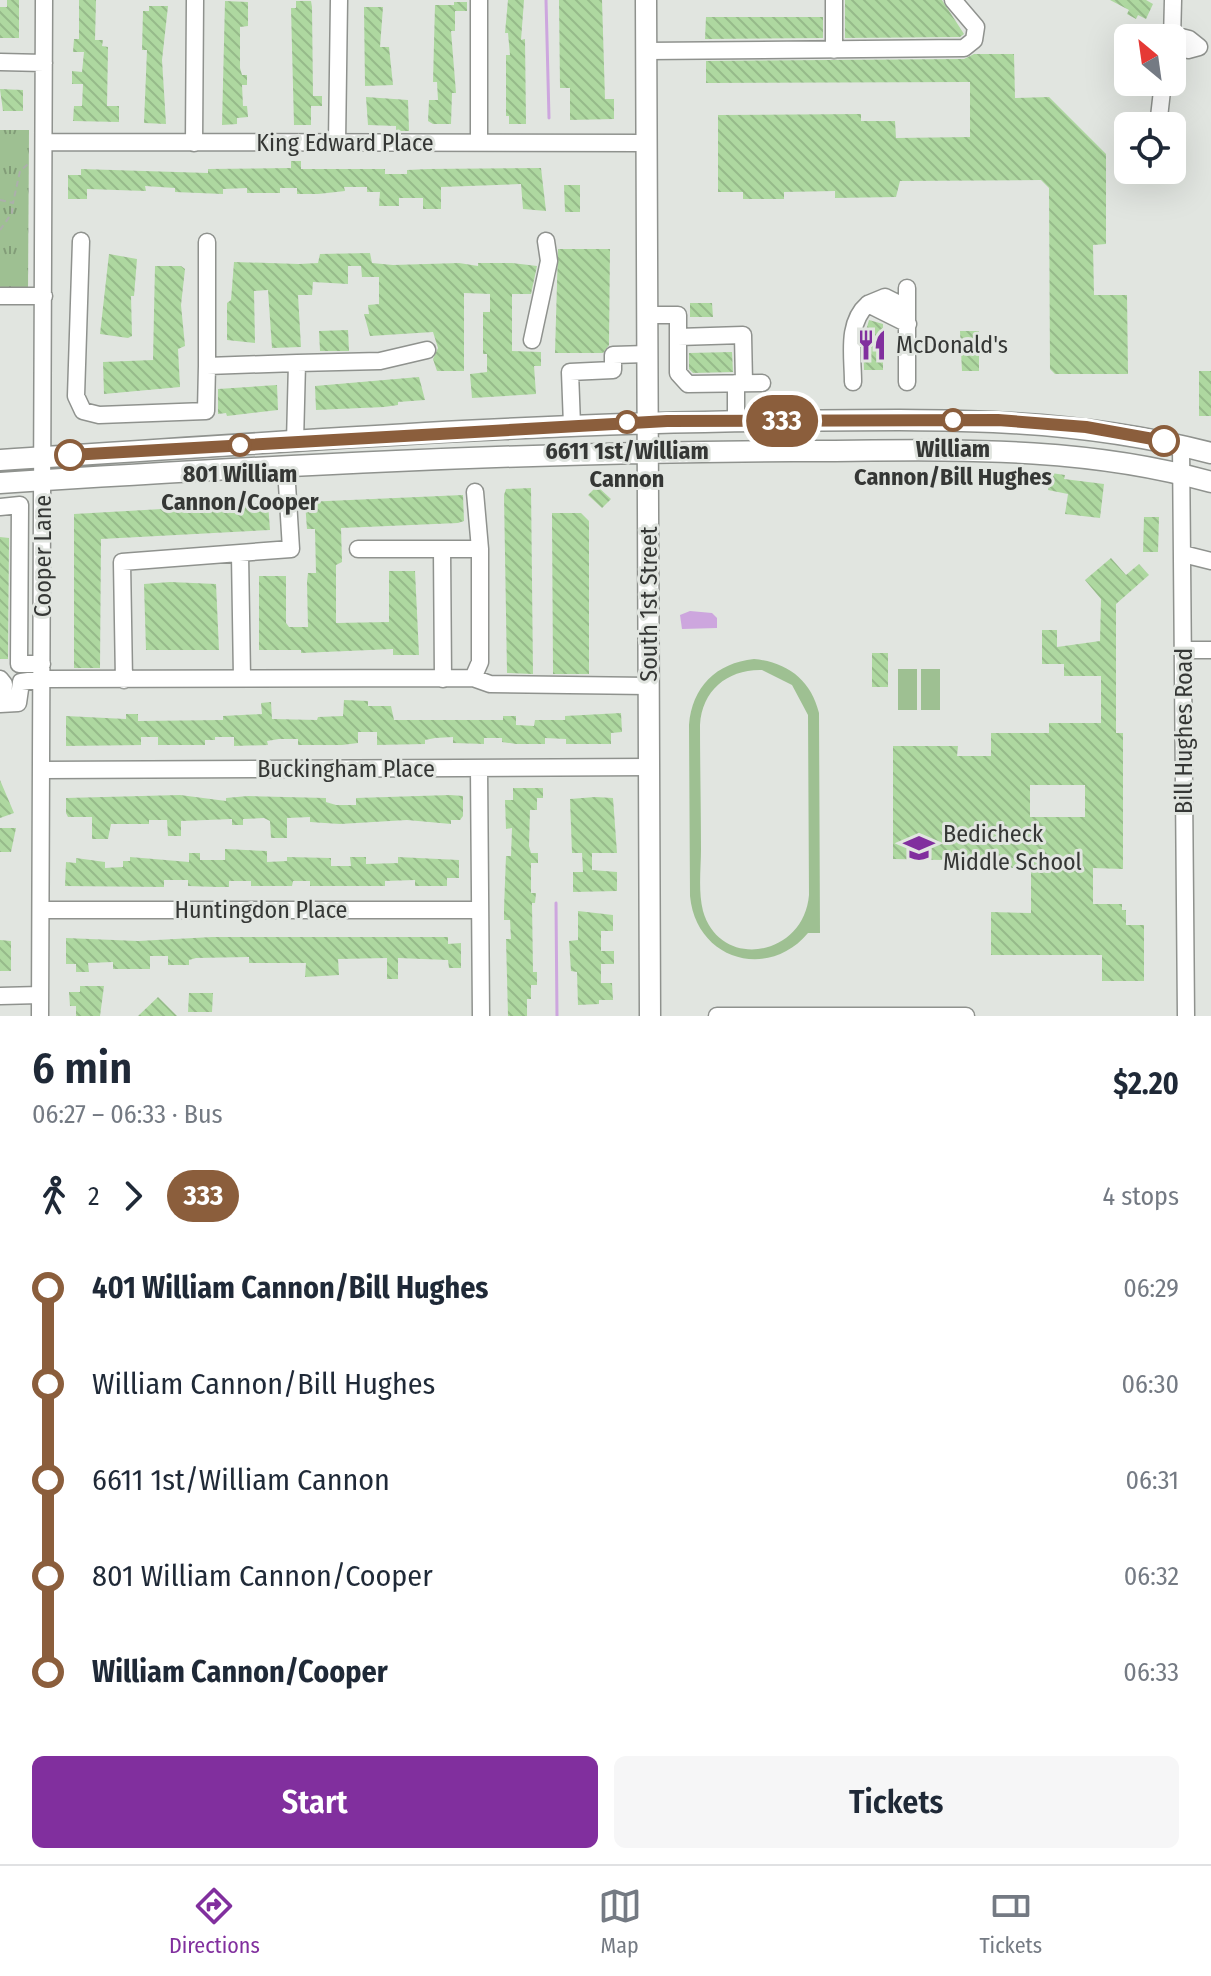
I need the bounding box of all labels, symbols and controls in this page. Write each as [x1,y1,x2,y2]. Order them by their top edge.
north arrow [1114,24,1186,96]
map controls [1114,24,1186,184]
button: locate [1114,112,1186,184]
street label: King Edward Place [256,129,434,157]
restaurant icon: McDonald's [855,328,889,362]
place label: McDonald's [896,331,1008,359]
line badge: 333 [736,395,828,447]
text: 333 [762,404,802,437]
marker: William Cannon/Bill Hughes [942,409,964,431]
marker: 6611 1st/William Cannon [616,411,638,433]
unlabelled marker [1149,426,1179,456]
marker: 801 William Cannon/Cooper [229,434,251,456]
place label: William Cannon/Bill Hughes [854,435,1052,491]
place label: 6611 1st/William Cannon [545,437,709,493]
unlabelled marker [55,440,85,470]
place label: 801 William Cannon/Cooper [161,460,319,516]
street label: Cooper Lane [29,495,57,617]
street label: South 1st Street [635,526,663,682]
street label: Bill Hughes Road [1170,648,1198,814]
street label: Buckingham Place [257,755,435,783]
place label: Bedicheck Middle School [943,820,1082,876]
school or university icon: Bedicheck Middle School [902,831,936,865]
street label: Huntingdon Place [175,896,347,924]
text: 6 min [32,1042,132,1095]
text: $2.20 [1113,1066,1179,1102]
text: 06:27 – 06:33 · Bus [32,1099,223,1130]
icon: walk [32,1174,76,1218]
icon: forward [111,1174,155,1218]
text: 333 [183,1179,223,1212]
text: 2 [88,1181,99,1212]
text: 4 stops [1102,1181,1179,1212]
text: 401 William Cannon/Bill Hughes [92,1270,489,1306]
text: 06:29 [1123,1273,1179,1304]
text: William Cannon/Bill Hughes [92,1366,435,1402]
text: 06:30 [1122,1369,1179,1400]
text: 6611 1st/William Cannon [92,1462,390,1498]
text: 06:31 [1126,1465,1179,1496]
text: 801 William Cannon/Cooper [92,1558,433,1594]
text: 06:32 [1124,1561,1179,1592]
text: William Cannon/Cooper [92,1654,388,1690]
text: 06:33 [1123,1657,1179,1688]
button: Start [32,1756,598,1848]
button: Tickets [614,1756,1179,1848]
tab: Directions [169,1884,260,1959]
tab: Map [598,1884,642,1959]
tab: Tickets [979,1884,1042,1959]

